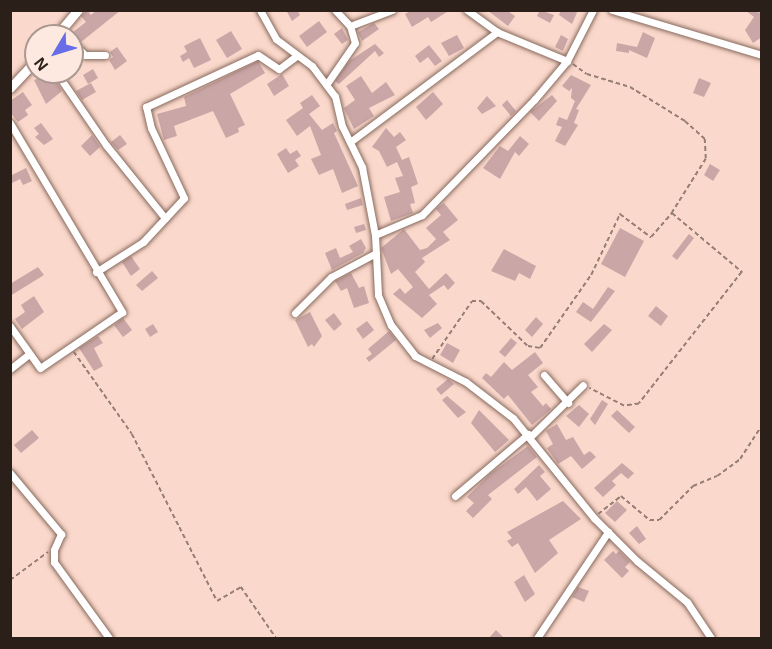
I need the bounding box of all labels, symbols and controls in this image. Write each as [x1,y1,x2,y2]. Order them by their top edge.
north arrow [24,24,84,84]
text: N [31,54,51,74]

